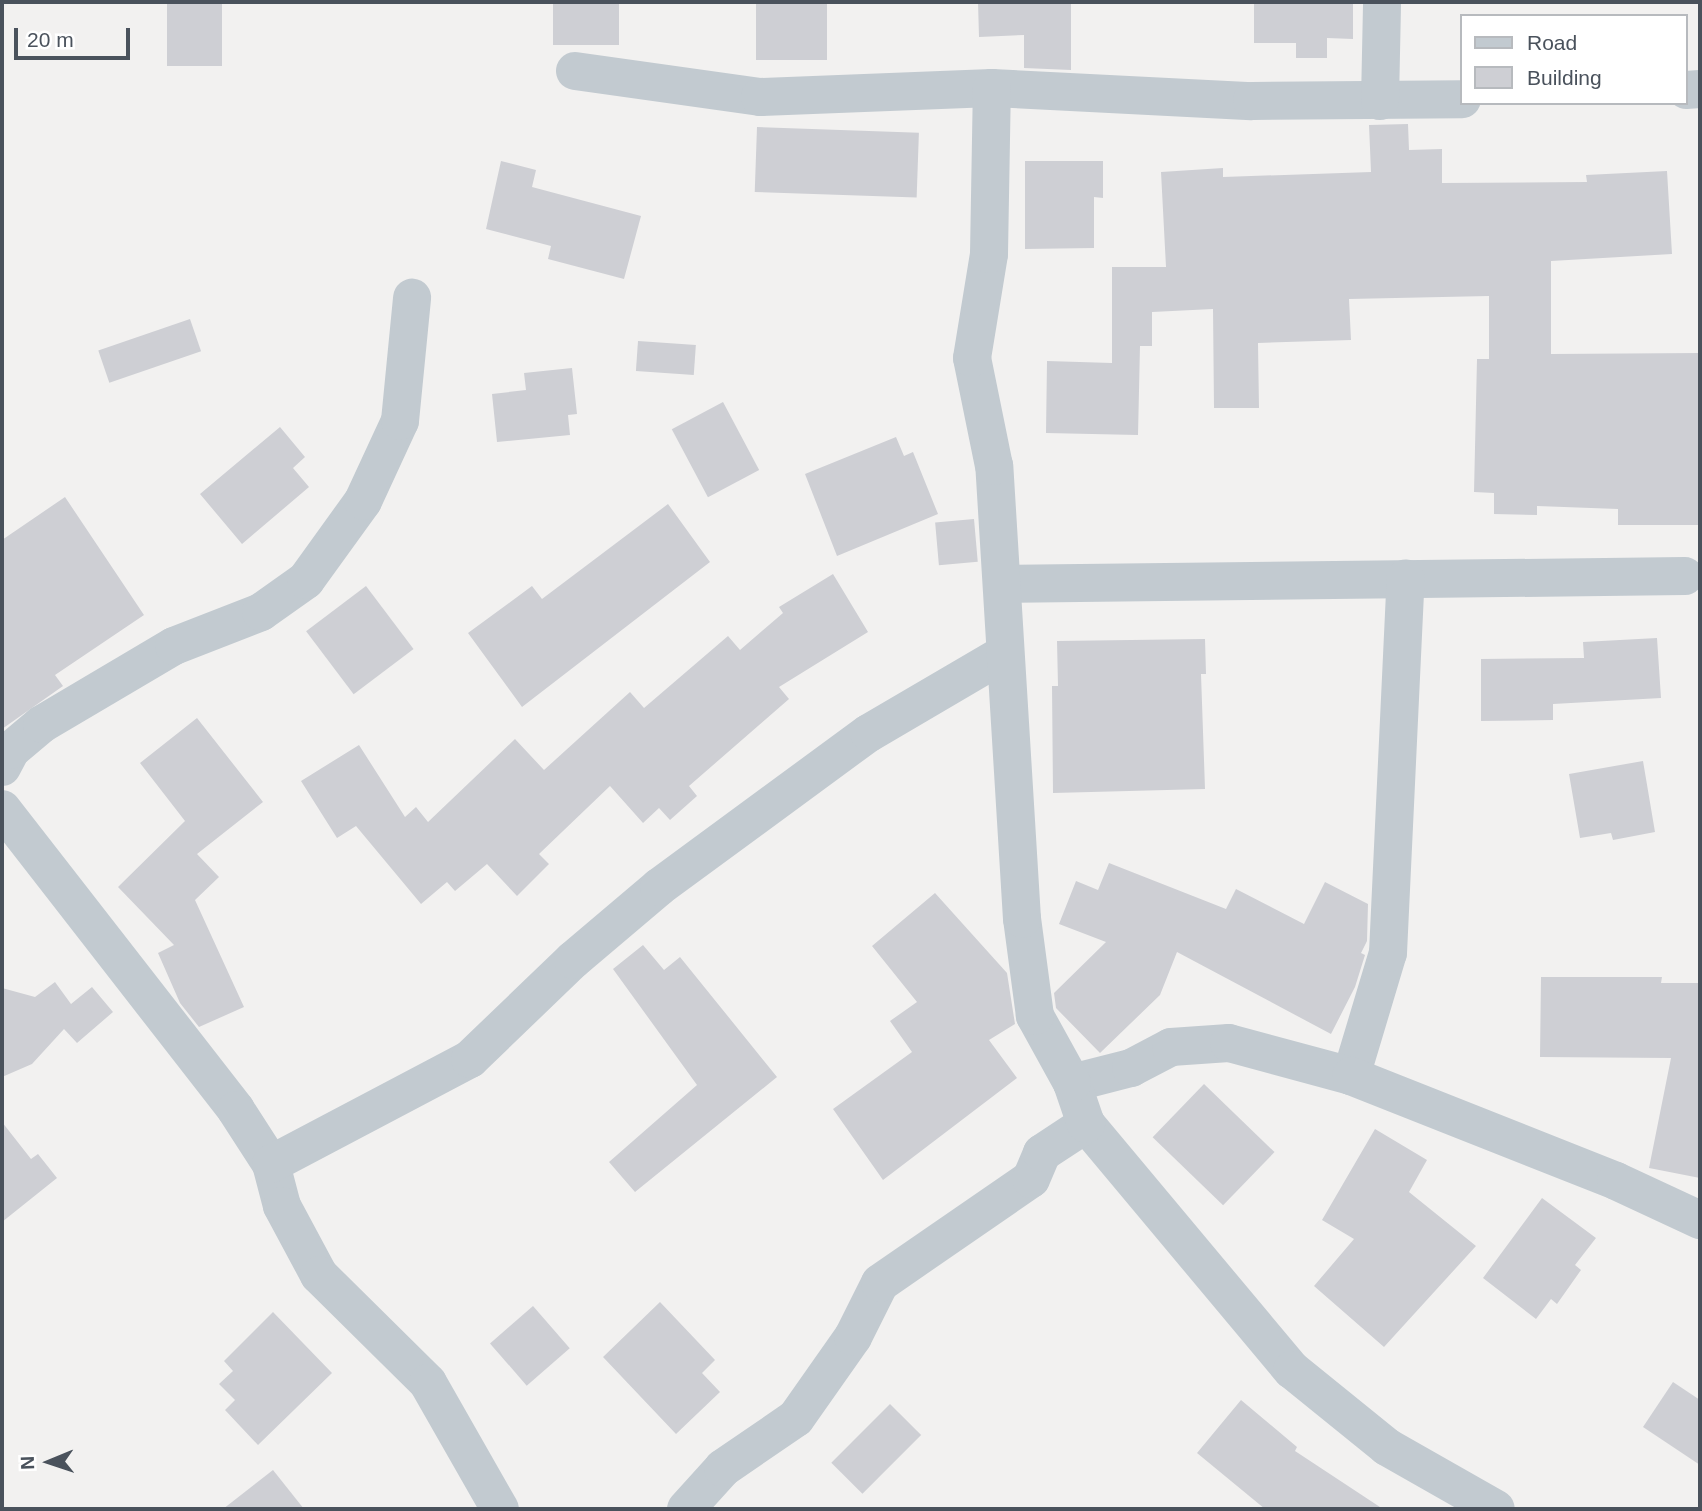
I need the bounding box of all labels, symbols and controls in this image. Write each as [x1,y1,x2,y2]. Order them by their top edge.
scale bar [18,14,133,58]
legend [1460,14,1688,105]
text: 20 m [27,28,74,51]
text: Road [1527,31,1577,54]
text: Building [1527,66,1602,89]
north arrow [14,1427,84,1497]
text: N [17,1456,38,1470]

